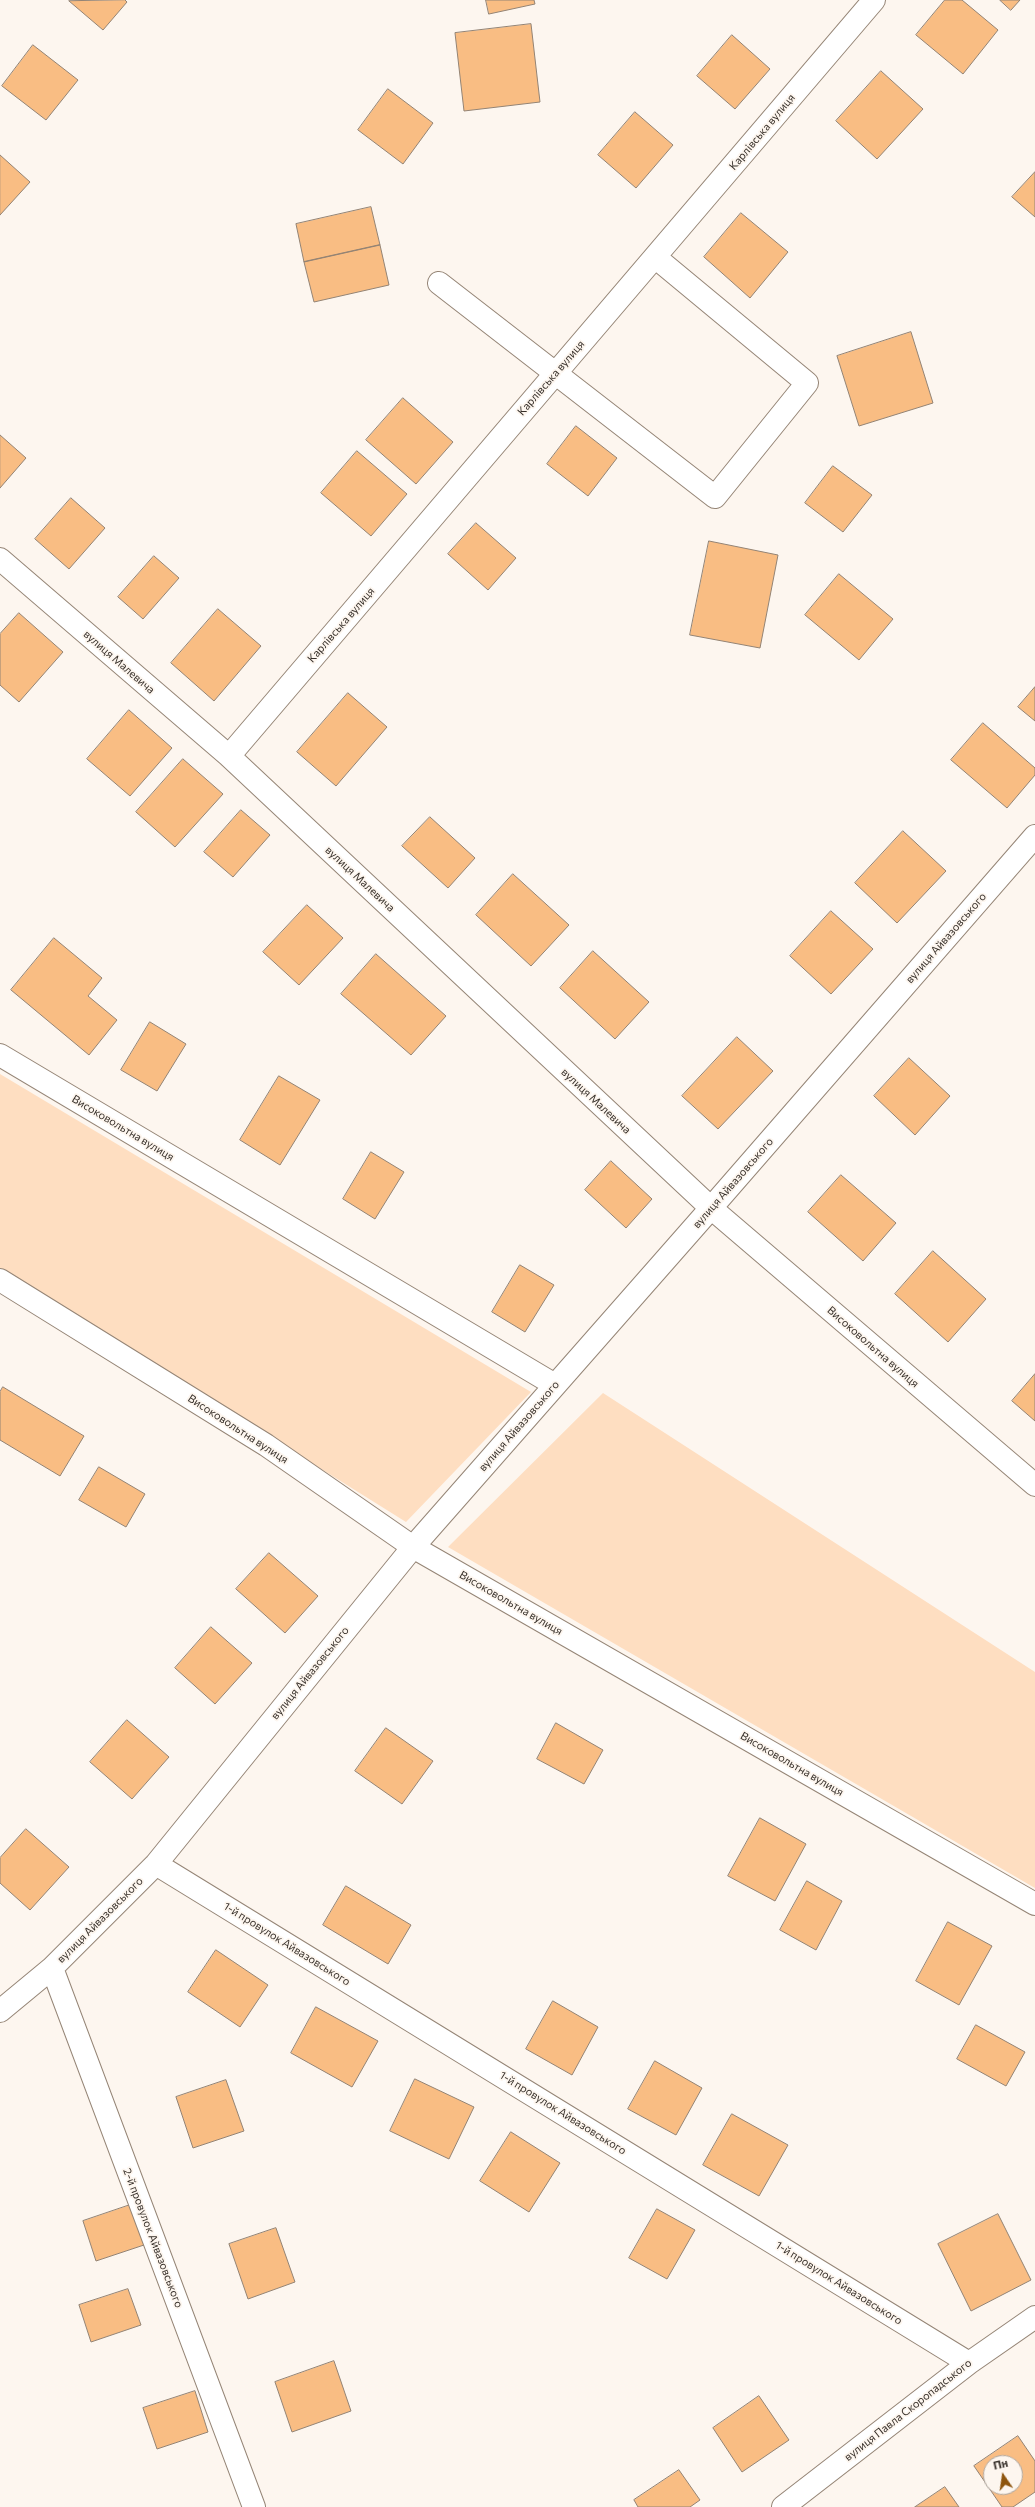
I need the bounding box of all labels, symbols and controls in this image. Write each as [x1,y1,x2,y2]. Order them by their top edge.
street label: Карлівська вулиця [726,91,798,173]
street label: Карлівська вулиця [515,338,587,418]
street label: Карлівська вулиця [305,585,377,665]
street label: вулиця Малевича [81,627,157,697]
street label: вулиця Малевича [323,843,397,915]
street label: вулиця Айвазовського [903,890,989,986]
street label: вулиця Малевича [559,1065,633,1137]
street label: Високовольтна вулиця [69,1092,177,1164]
street label: вулиця Айвазовського [690,1135,776,1231]
street label: Високовольтна вулиця [824,1304,922,1390]
street label: вулиця Айвазовського [476,1378,562,1474]
street label: Високовольтна вулиця [185,1392,291,1466]
street label: Високовольтна вулиця [457,1568,565,1638]
street label: вулиця Айвазовського [268,1624,352,1722]
street label: Високовольтна вулиця [738,1729,846,1799]
street label: вулиця Айвазовського [54,1874,146,1966]
street label: 1-й провулок Айвазовського [221,1899,353,1989]
street label: 1-й провулок Айвазовського [497,2068,629,2158]
street label: 2-й провулок Айвазовського [120,2166,186,2310]
street label: 1-й провулок Айвазовського [773,2238,905,2328]
street label: вулиця Павла Скоропадського [842,2356,974,2464]
north arrow [983,2455,1023,2495]
text: Пн [992,2456,1009,2472]

